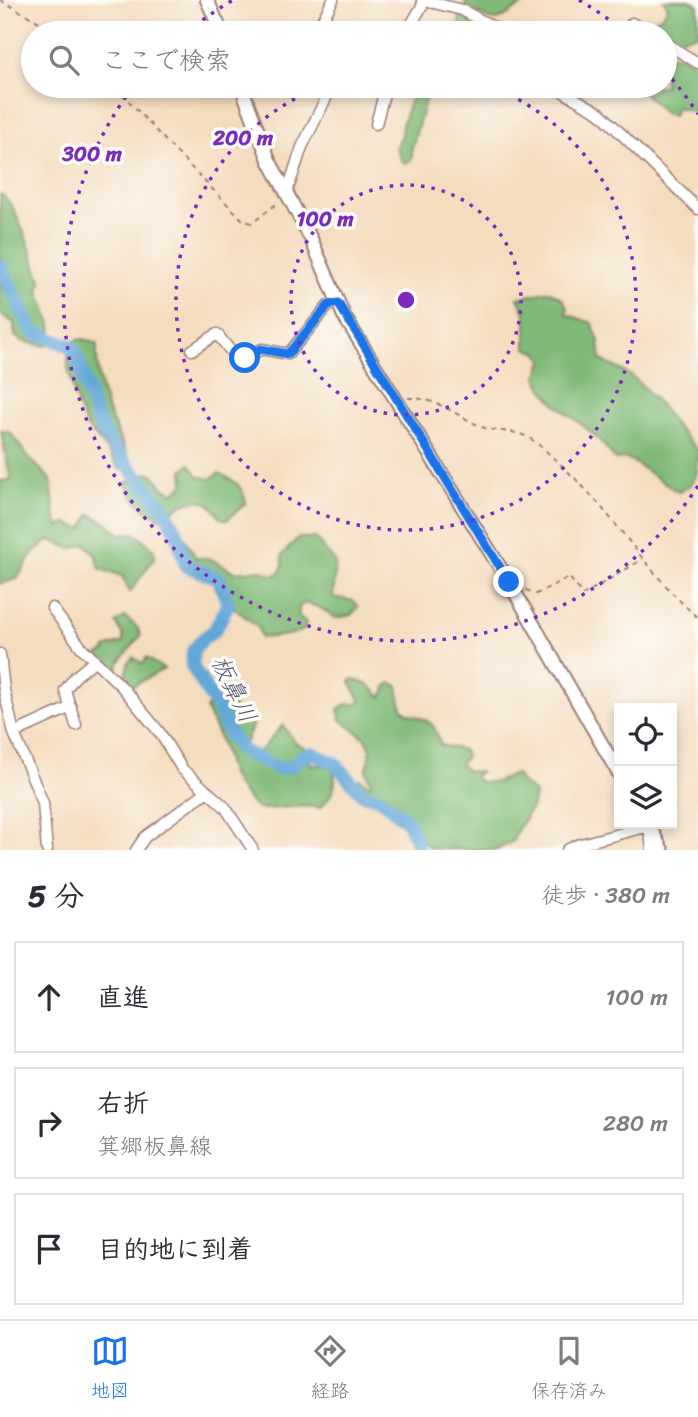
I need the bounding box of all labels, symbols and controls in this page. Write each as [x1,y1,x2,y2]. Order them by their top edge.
search box [21,21,677,98]
text: ここで検索 [101,37,231,83]
icon: search [45,41,83,79]
text: 200 m [212,119,274,157]
text: 300 m [61,135,123,173]
text: 100 m [296,200,354,238]
centre of rings [394,288,418,312]
route start [229,342,260,373]
route end [493,566,524,597]
water label: 板鼻川 [199,647,269,731]
map controls [614,703,677,829]
button: locate [614,703,677,766]
button: layers [614,766,677,829]
text: 5 分 [28,869,84,923]
text: 徒歩 · 380 m [541,875,670,916]
text: 直進 [97,974,149,1020]
text: 100 m [605,977,668,1018]
icon: ahead [30,978,68,1016]
text: 右折 [97,1080,149,1126]
text: 280 m [603,1103,668,1144]
icon: right [30,1104,68,1142]
text: 箕郷板鼻線 [97,1126,212,1167]
text: 目的地に到着 [97,1226,253,1272]
icon: arrive [30,1230,68,1268]
tab: 地図 [91,1332,129,1407]
tab: 経路 [311,1332,349,1407]
tab: 保存済み [531,1332,607,1407]

